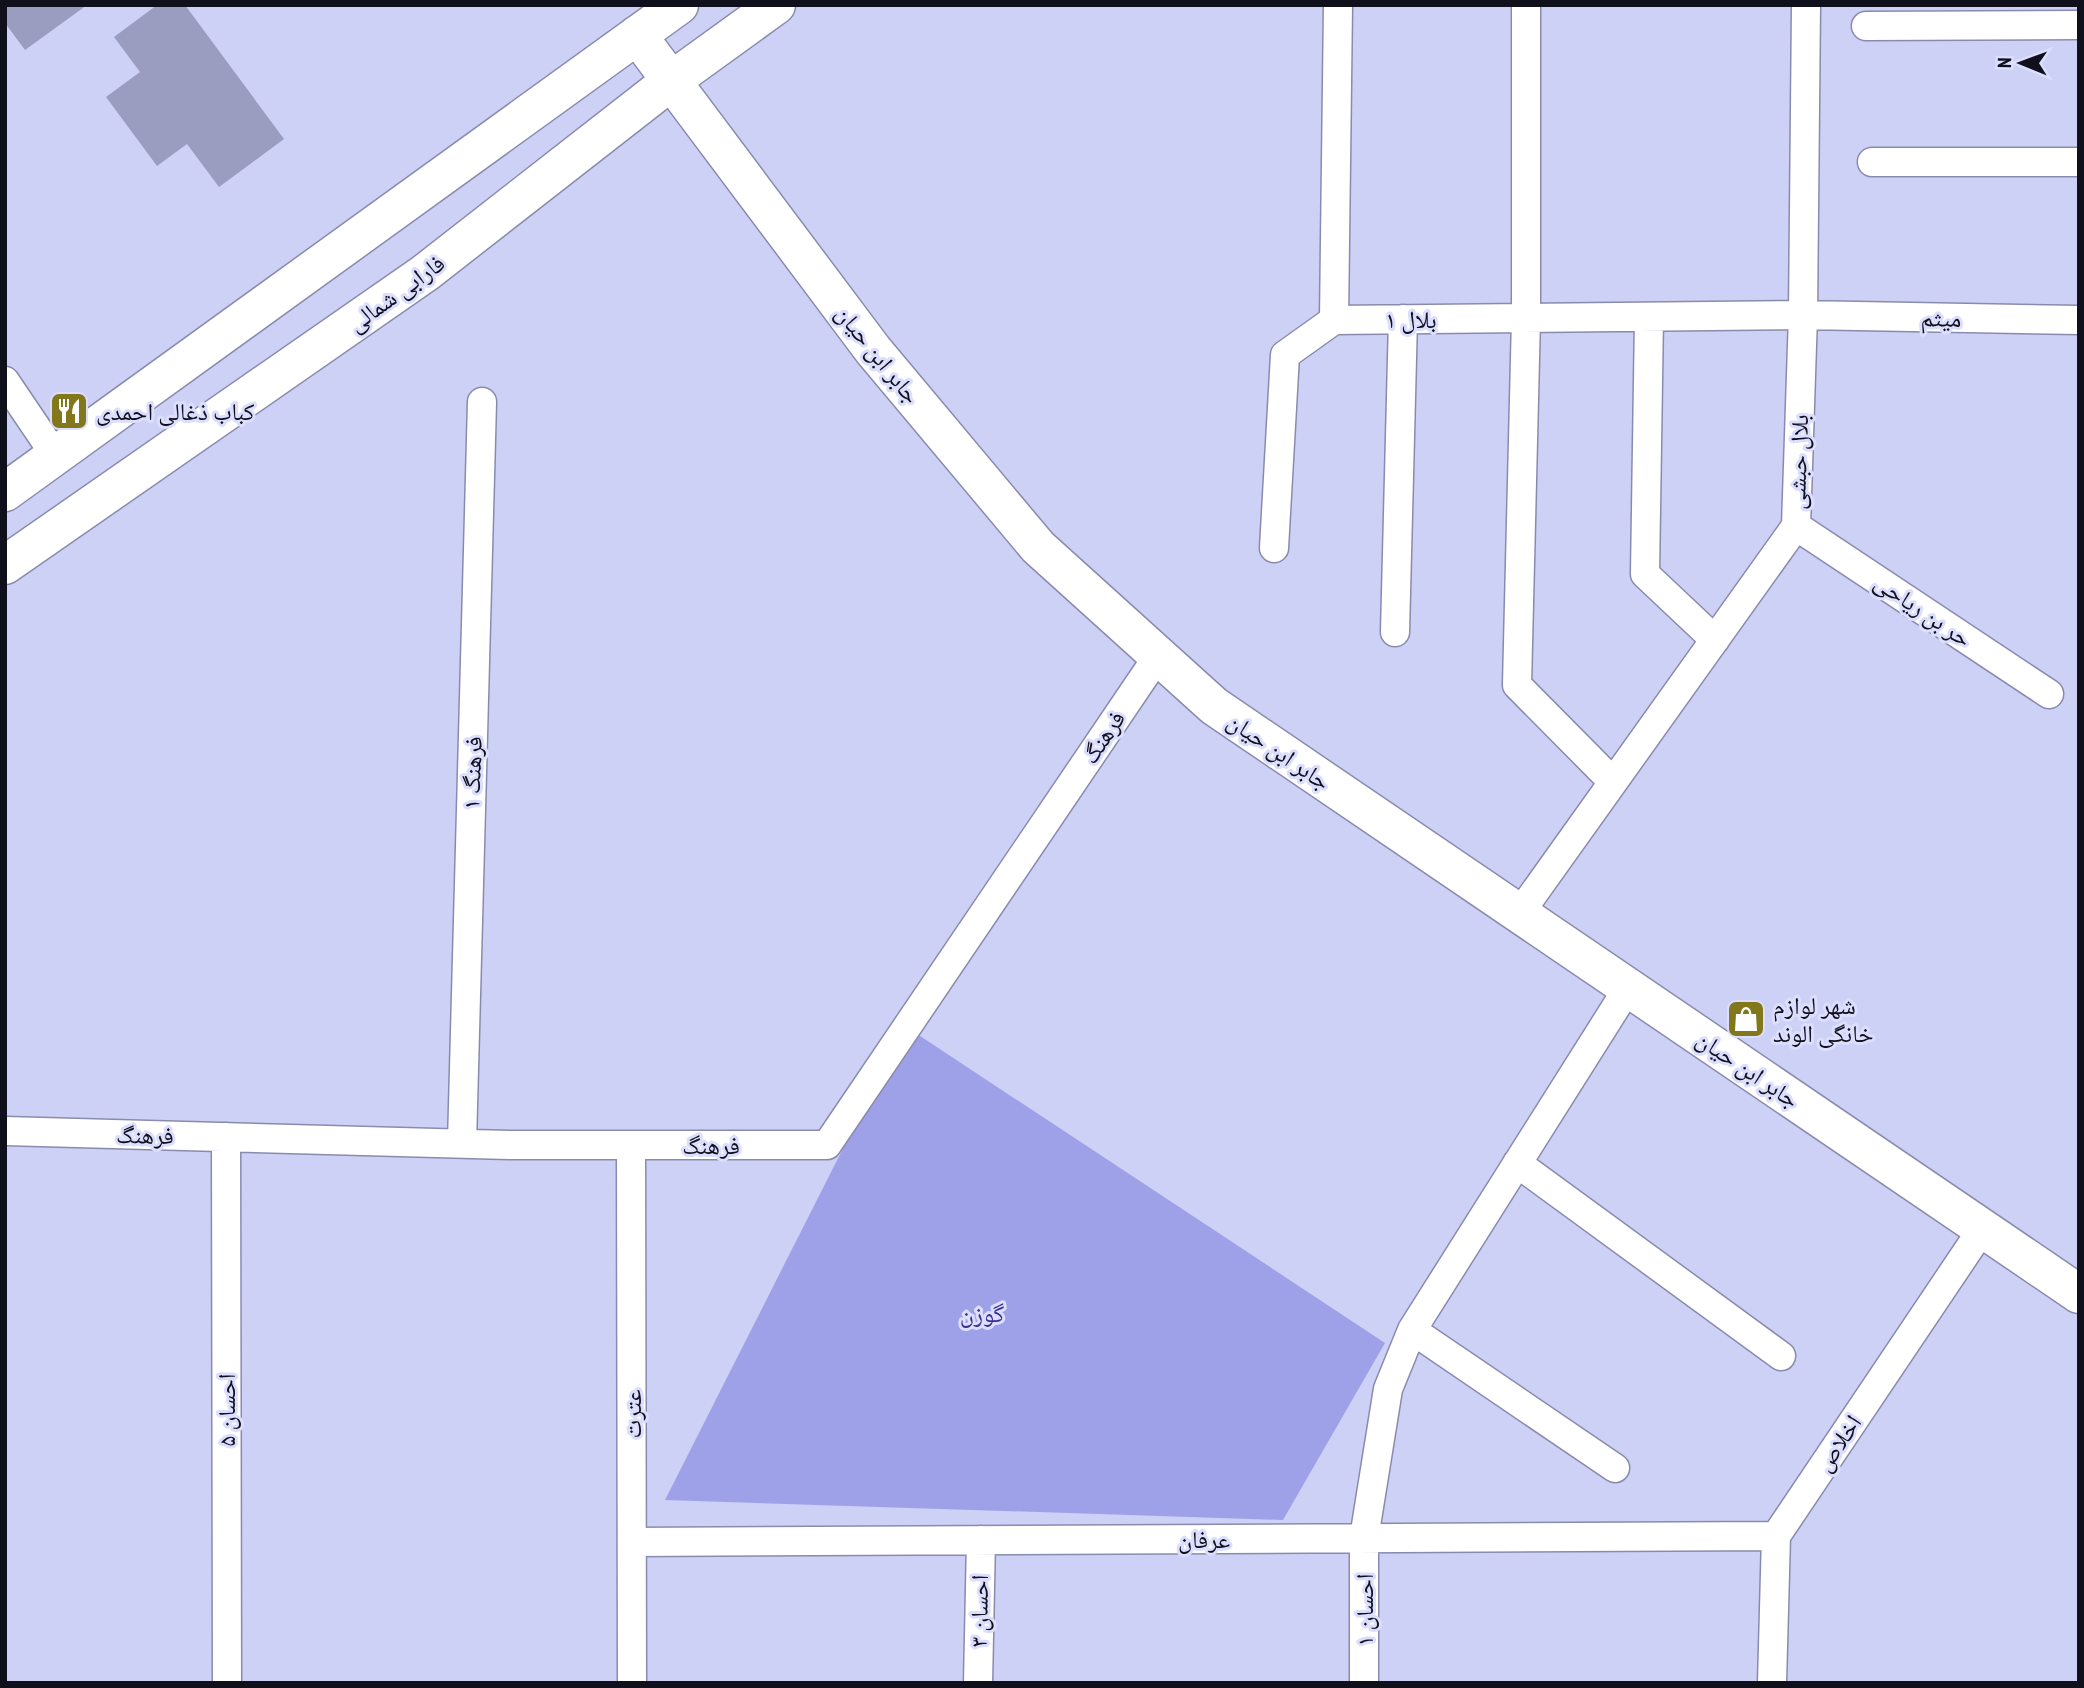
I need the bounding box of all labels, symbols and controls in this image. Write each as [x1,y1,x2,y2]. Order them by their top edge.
north arrow [1986,28,2056,98]
text: N [1992,57,2016,68]
street label: فارابی شمالی [341,247,451,339]
street label: جابر ابن حیان [829,298,927,410]
street label: میثم [1920,302,1962,335]
street label: بلال ۱ [1385,304,1437,335]
restaurant icon: کباب ذغالی احمدی [48,390,90,432]
place label: کباب ذغالی احمدی [96,396,255,427]
street label: بلال حبشی [1781,414,1815,510]
street label: حر بن ریاحی [1868,566,1978,654]
street label: فرهنگ [1074,704,1132,770]
street label: جابر ابن حیان [1221,705,1337,797]
street label: فرهنگ ۱ [455,736,489,810]
place label: شهر لوازم خانگی الوند [1773,990,1874,1049]
shop icon: شهر لوازم خانگی الوند [1725,998,1767,1040]
street label: جابر ابن حیان [1690,1023,1806,1115]
street label: فرهنگ [116,1119,174,1151]
street label: فرهنگ [682,1130,740,1161]
park label: گوزن [960,1298,1004,1329]
street label: احسان ۵ [211,1374,242,1446]
street label: عترت [617,1390,648,1438]
street label: اخلاص [1808,1409,1868,1477]
street label: عرفان [1178,1524,1230,1555]
street label: احسان ۳ [963,1574,995,1648]
street label: احسان ۱ [1349,1574,1380,1646]

